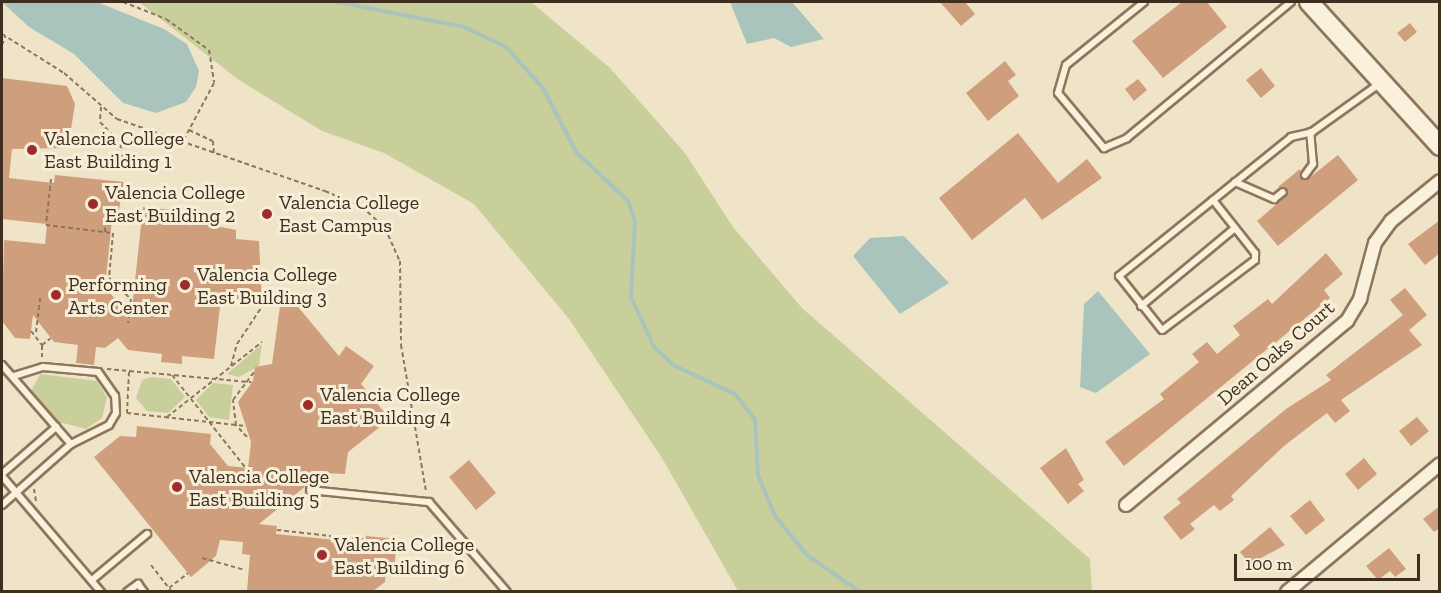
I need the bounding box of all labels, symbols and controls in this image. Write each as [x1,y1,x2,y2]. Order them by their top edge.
place label: Valencia College East Building 1 [44,126,184,173]
marker: Valencia College East Building 1 [25,143,39,157]
place label: Valencia College East Building 2 [105,180,245,227]
place label: Valencia College East Campus [279,190,419,237]
marker: Valencia College East Building 2 [86,197,100,211]
marker: Valencia College East Campus [260,207,274,221]
place label: Valencia College East Building 3 [197,262,337,309]
place label: Performing Arts Center [68,272,169,319]
marker: Valencia College East Building 3 [178,278,192,292]
marker: Performing Arts Center [49,288,63,302]
street label: Dean Oaks Court [1213,296,1339,410]
place label: Valencia College East Building 4 [320,382,460,429]
marker: Valencia College East Building 4 [301,398,315,412]
place label: Valencia College East Building 5 [189,464,329,511]
marker: Valencia College East Building 5 [170,480,184,494]
place label: Valencia College East Building 6 [334,532,474,579]
scale bar [1237,542,1423,580]
marker: Valencia College East Building 6 [315,548,329,562]
text: 100 m [1245,553,1292,575]

